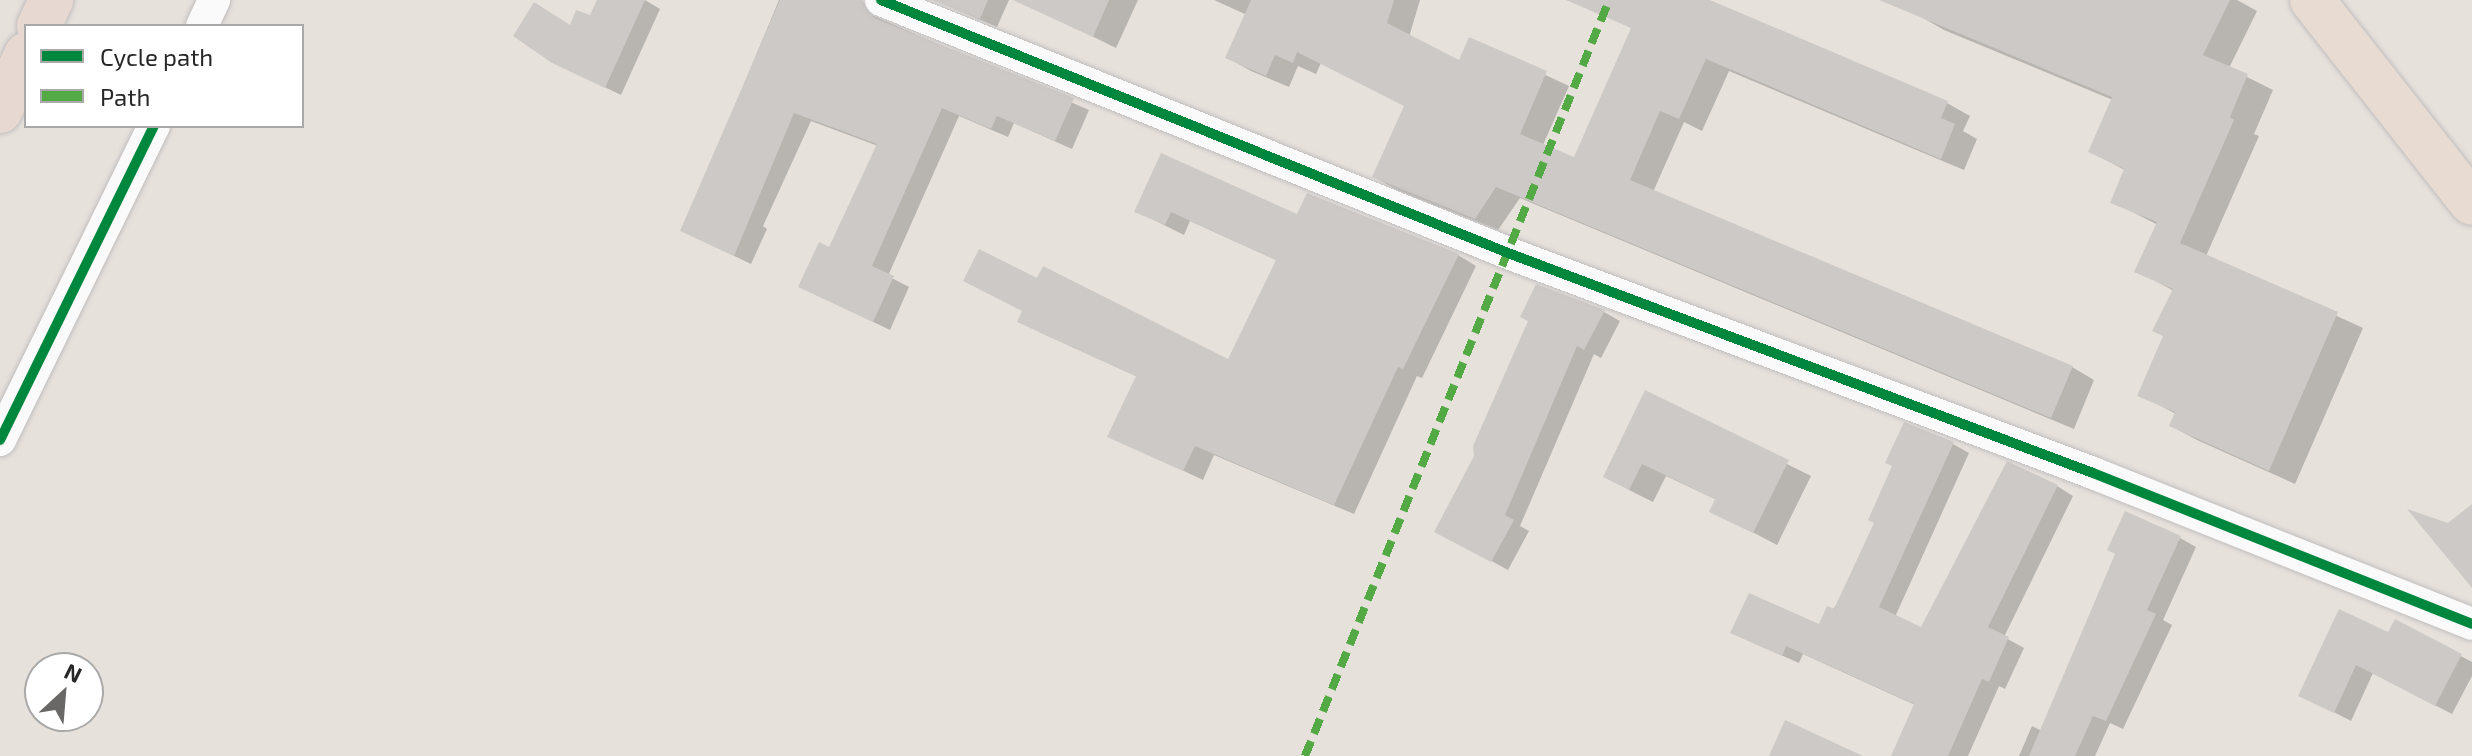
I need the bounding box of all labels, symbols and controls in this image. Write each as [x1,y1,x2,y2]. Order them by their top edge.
legend [24,24,304,128]
text: Cycle path [100,42,213,71]
text: Path [100,82,150,111]
north arrow [24,652,104,732]
text: N [61,657,86,687]

